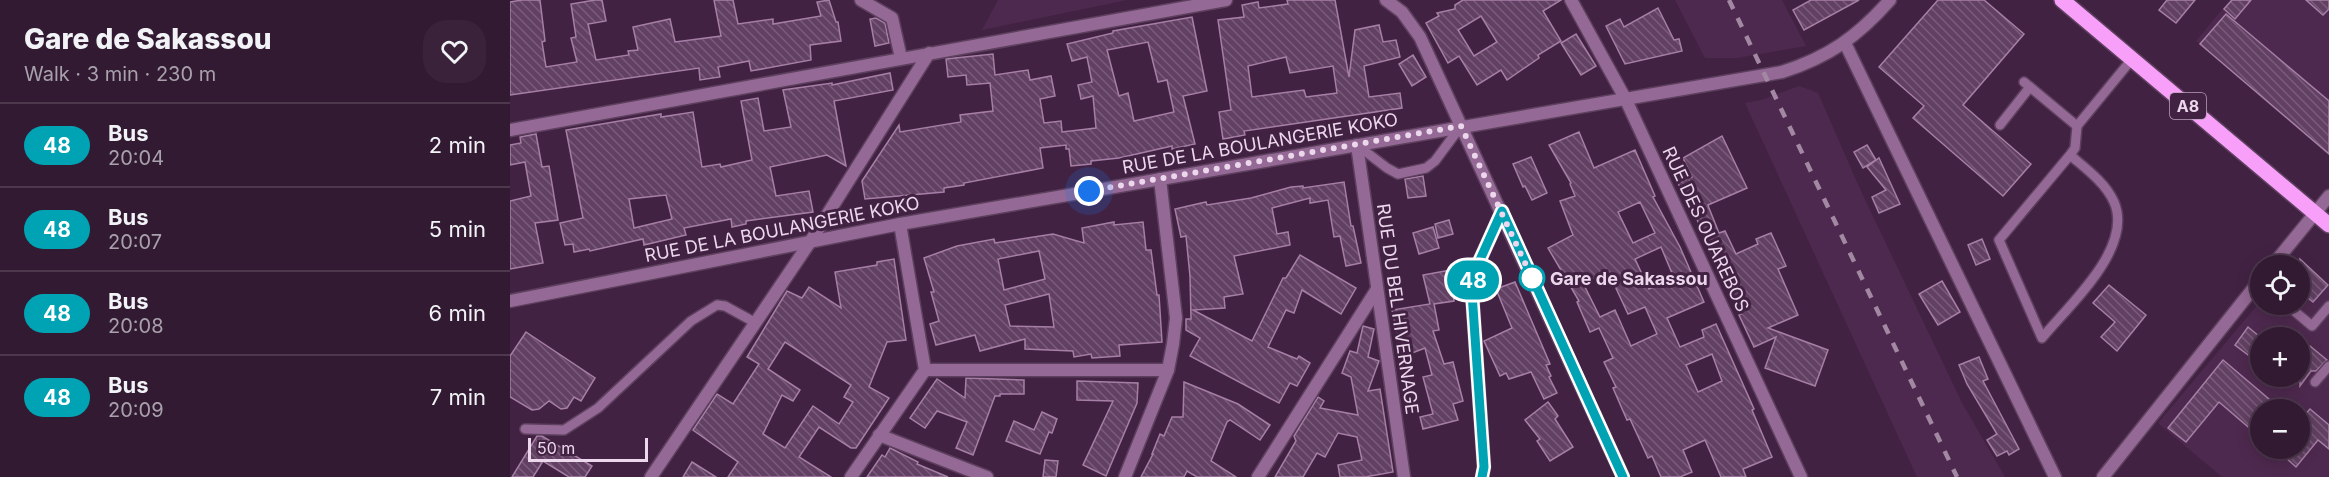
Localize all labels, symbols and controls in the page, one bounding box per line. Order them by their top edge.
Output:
button: heart [423,20,486,83]
text: Gare de Sakassou [24,22,272,56]
text: Walk · 3 min · 230 m [24,62,216,86]
road number: A8 [2170,93,2206,119]
street label: RUE DE LA BOULANGERIE KOKO [1121,108,1399,178]
text: Bus [108,120,149,146]
text: 2 min [429,132,486,158]
text: 48 [43,133,71,158]
street label: RUE DES OUAREBOS [1658,143,1754,315]
text: 20:04 [108,146,164,170]
your location [1074,176,1104,206]
street label: RUE DE LA BOULANGERIE KOKO [643,192,921,266]
street label: RUE DU BEL HIVERNAGE [1373,202,1423,416]
text: Bus [108,204,149,230]
text: 5 min [429,216,486,242]
text: 48 [43,217,71,242]
text: 20:07 [108,230,162,254]
map controls [2250,255,2310,459]
button: locate [2250,255,2310,315]
line badge: 48 [1446,260,1500,300]
marker: Gare de Sakassou [1519,265,1545,291]
text: 48 [1459,268,1487,293]
place label: Gare de Sakassou [1550,268,1708,289]
text: Bus [108,288,149,314]
text: 6 min [429,300,486,326]
text: 48 [43,301,71,326]
text: 20:08 [108,314,164,338]
button: + [2250,327,2310,387]
text: Bus [108,372,149,398]
text: 7 min [430,384,486,410]
text: 48 [43,385,71,410]
text: 20:09 [108,398,164,422]
button: − [2250,399,2310,459]
scale bar [528,435,648,462]
text: 50 m [537,438,575,458]

